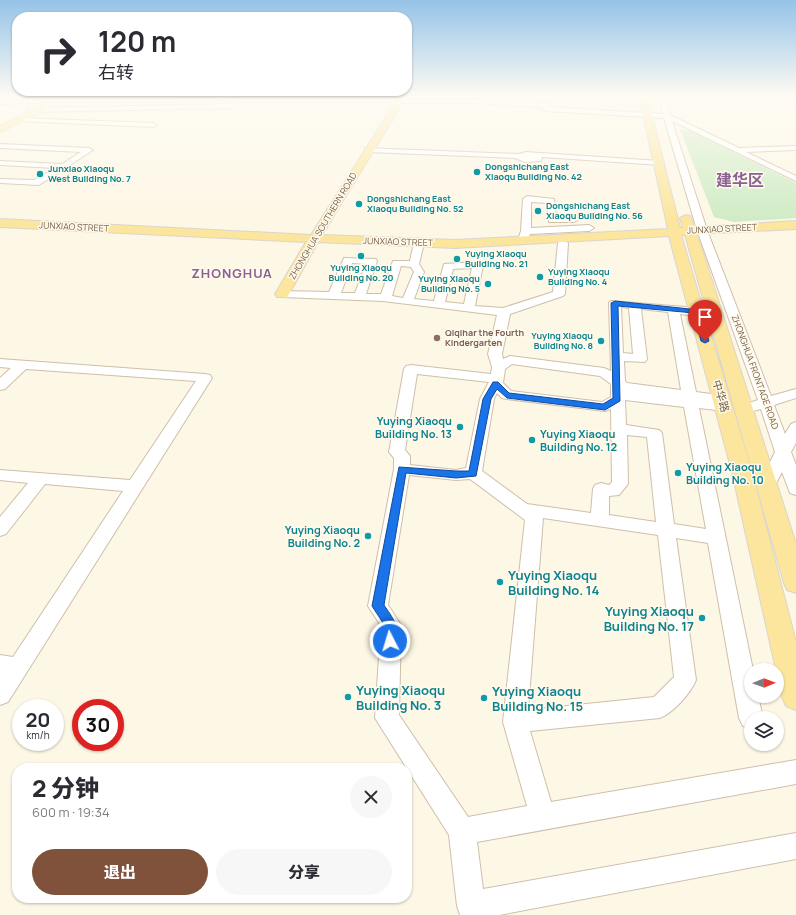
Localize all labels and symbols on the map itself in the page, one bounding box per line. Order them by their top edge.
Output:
place label: Dongshichang East Xiaoqu Building No. 42 [485,160,582,183]
place label: Junxiao Xiaoqu West Building No. 7 [48,162,131,185]
marker: Dongshichang East Xiaoqu Building No. 42 [472,167,482,177]
marker: Junxiao Xiaoqu West Building No. 7 [35,169,45,179]
district label: 建华区 [716,169,764,191]
street label: ZHONGHUA SOUTHERN ROAD [285,170,360,282]
place label: Dongshichang East Xiaoqu Building No. 52 [367,192,463,215]
marker: Dongshichang East Xiaoqu Building No. 52 [354,199,364,209]
place label: Dongshichang East Xiaoqu Building No. 56 [546,199,643,222]
marker: Dongshichang East Xiaoqu Building No. 56 [533,206,543,216]
street label: JUNXIAO STREET [39,218,110,235]
street label: JUNXIAO STREET [687,220,758,237]
street label: JUNXIAO STREET [363,234,434,249]
place label: Yuying Xiaoqu Building No. 21 [465,247,528,270]
marker: Yuying Xiaoqu Building No. 20 [356,251,366,261]
marker: Yuying Xiaoqu Building No. 21 [452,254,462,264]
place label: Yuying Xiaoqu Building No. 20 [328,261,394,284]
district label: ZHONGHUA [191,264,273,282]
place label: Yuying Xiaoqu Building No. 4 [548,265,610,288]
place label: Yuying Xiaoqu Building No. 5 [418,272,480,295]
marker: Yuying Xiaoqu Building No. 4 [535,272,545,282]
marker: Yuying Xiaoqu Building No. 5 [483,279,493,289]
pin [688,300,722,341]
street label: ZHONGHUA FRONTAGE ROAD [729,313,782,431]
place label: Qiqihar the Fourth Kindergarten [445,326,525,349]
place label: Yuying Xiaoqu Building No. 8 [531,329,593,352]
marker: Qiqihar the Fourth Kindergarten [432,333,442,343]
marker: Yuying Xiaoqu Building No. 8 [596,336,606,346]
street label: 中华路 [710,378,733,414]
place label: Yuying Xiaoqu Building No. 13 [375,413,452,441]
marker: Yuying Xiaoqu Building No. 13 [455,422,465,432]
place label: Yuying Xiaoqu Building No. 12 [540,426,617,454]
marker: Yuying Xiaoqu Building No. 12 [527,435,537,445]
place label: Yuying Xiaoqu Building No. 10 [686,459,764,487]
marker: Yuying Xiaoqu Building No. 10 [673,468,683,478]
place label: Yuying Xiaoqu Building No. 2 [285,522,360,550]
marker: Yuying Xiaoqu Building No. 2 [363,531,373,541]
place label: Yuying Xiaoqu Building No. 14 [508,566,599,599]
marker: Yuying Xiaoqu Building No. 14 [495,577,505,587]
place label: Yuying Xiaoqu Building No. 17 [604,602,694,635]
marker: Yuying Xiaoqu Building No. 17 [697,613,707,623]
position arrow [369,620,411,662]
north arrow [744,663,784,703]
place label: Yuying Xiaoqu Building No. 3 [356,681,445,714]
place label: Yuying Xiaoqu Building No. 15 [492,682,583,715]
marker: Yuying Xiaoqu Building No. 3 [343,692,353,702]
marker: Yuying Xiaoqu Building No. 15 [479,693,489,703]
speed limit sign: 30 [72,699,124,751]

